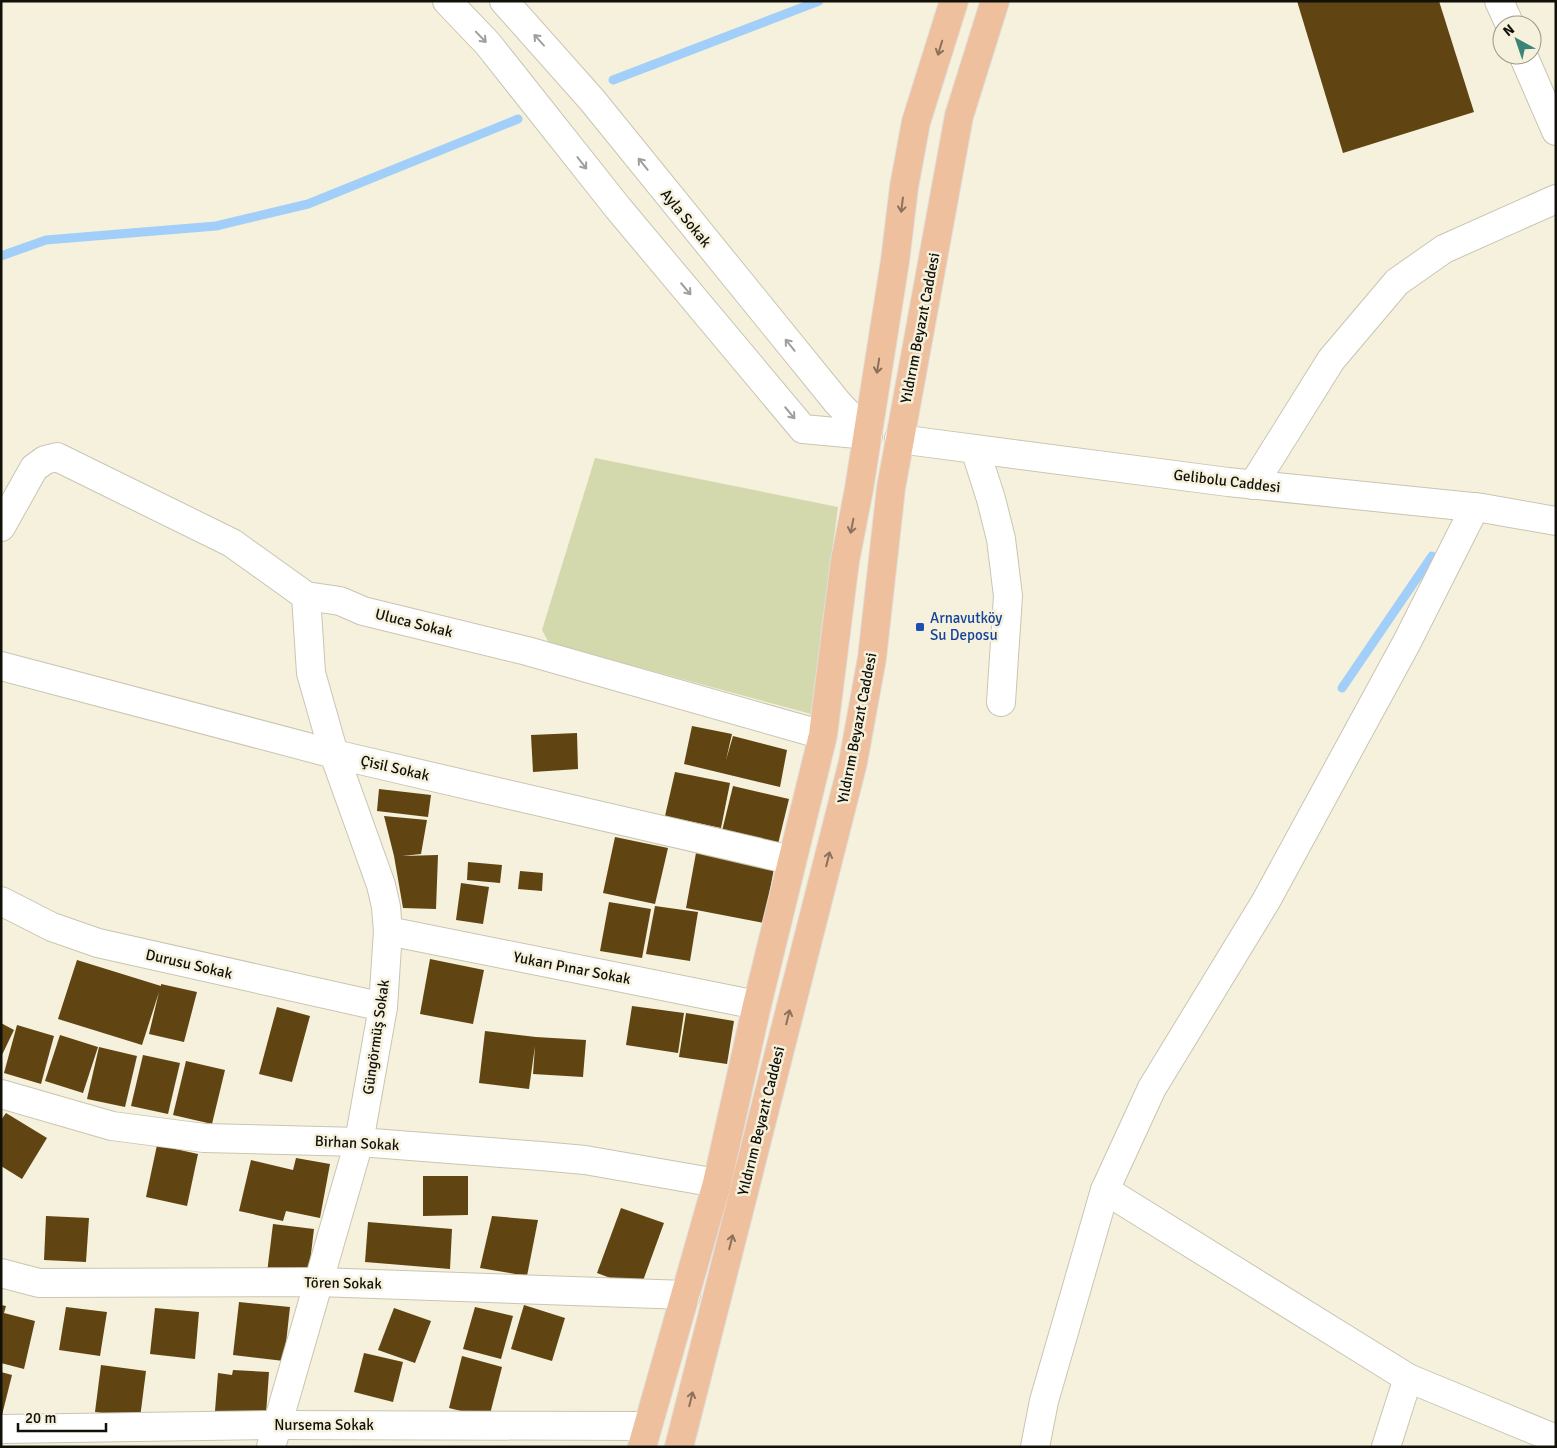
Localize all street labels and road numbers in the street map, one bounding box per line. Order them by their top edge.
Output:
street label: Ayla Sokak [657,185,715,251]
street label: Yıldırım Beyazıt Caddesi [897,251,943,405]
street label: Gelibolu Caddesi [1173,466,1281,496]
street label: Uluca Sokak [373,605,455,641]
street label: Yıldırım Beyazıt Caddesi [834,651,880,805]
street label: Çisil Sokak [359,751,432,785]
street label: Durusu Sokak [144,945,235,983]
street label: Yukarı Pınar Sokak [512,948,633,988]
street label: Güngörmüş Sokak [359,978,393,1096]
street label: Yıldırım Beyazıt Caddesi [734,1044,788,1198]
street label: Birhan Sokak [314,1132,400,1154]
street label: Tören Sokak [304,1273,382,1293]
street label: Nursema Sokak [274,1416,374,1434]

